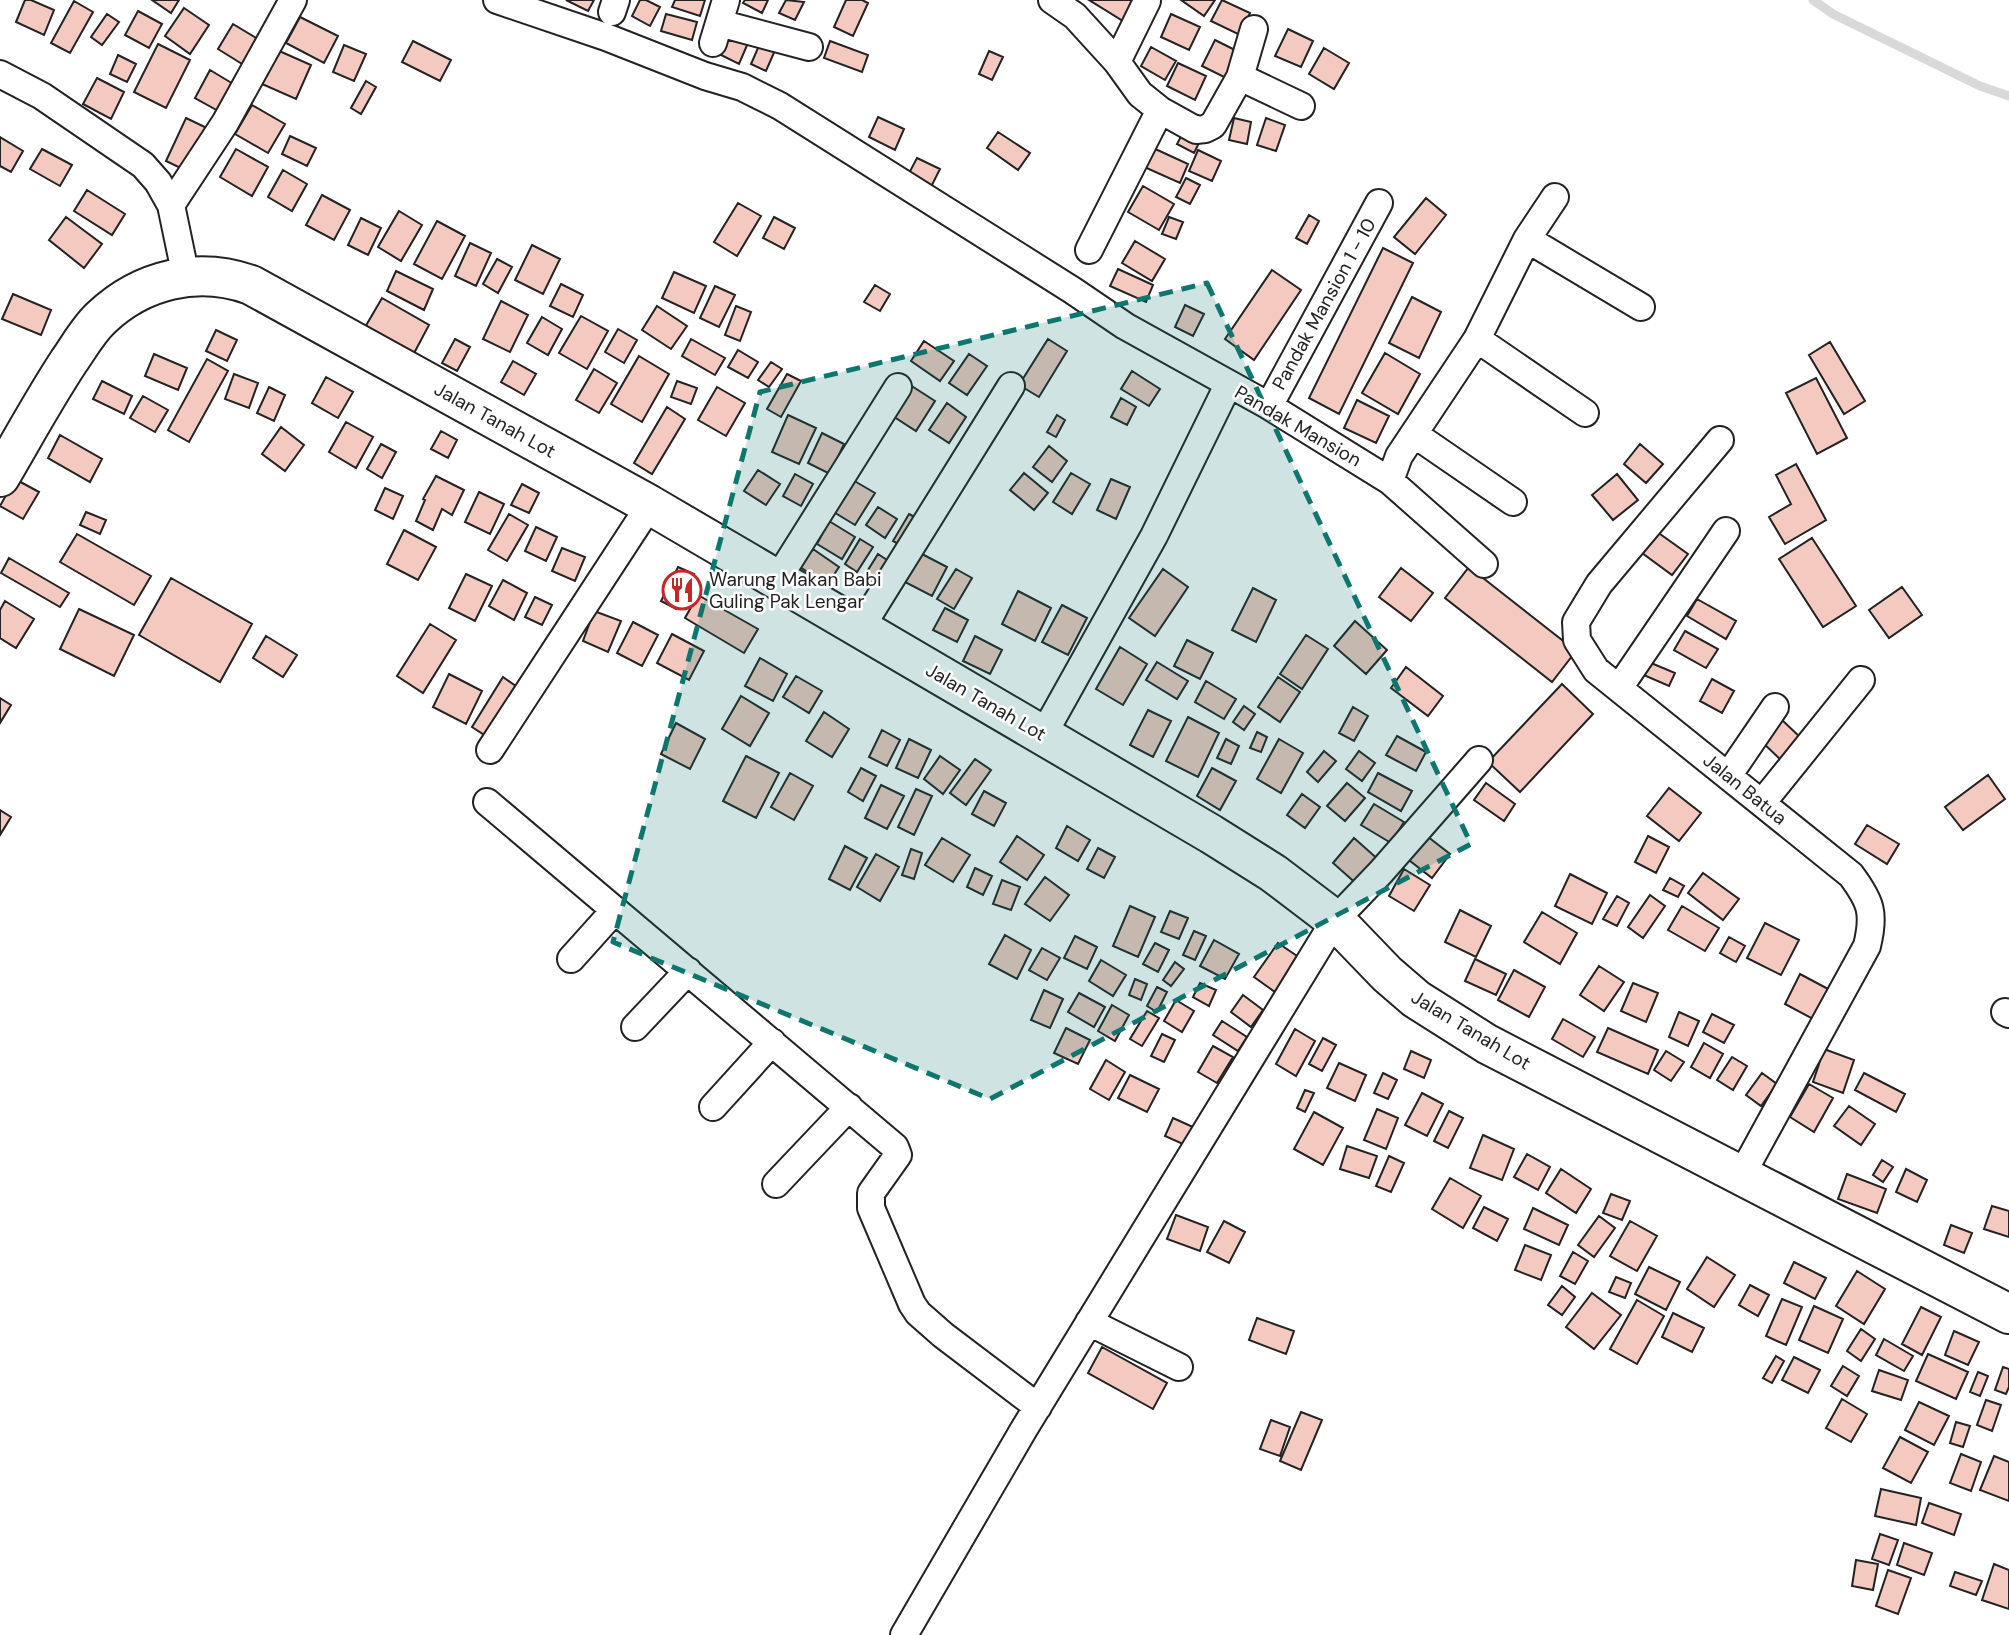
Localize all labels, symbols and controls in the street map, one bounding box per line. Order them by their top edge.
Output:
street label: Pandak Mansion 1 - 10 [1266,214,1382,394]
street label: Jalan Tanah Lot [430,376,560,464]
street label: Pandak Mansion [1230,380,1366,472]
place label: Warung Makan Babi Guling Pak Lengar [709,567,882,614]
restaurant icon: Warung Makan Babi Guling Pak Lengar [661,569,703,611]
street label: Jalan Tanah Lot [921,657,1051,747]
street label: Jalan Batua [1698,748,1792,830]
street label: Jalan Tanah Lot [1407,984,1535,1076]

